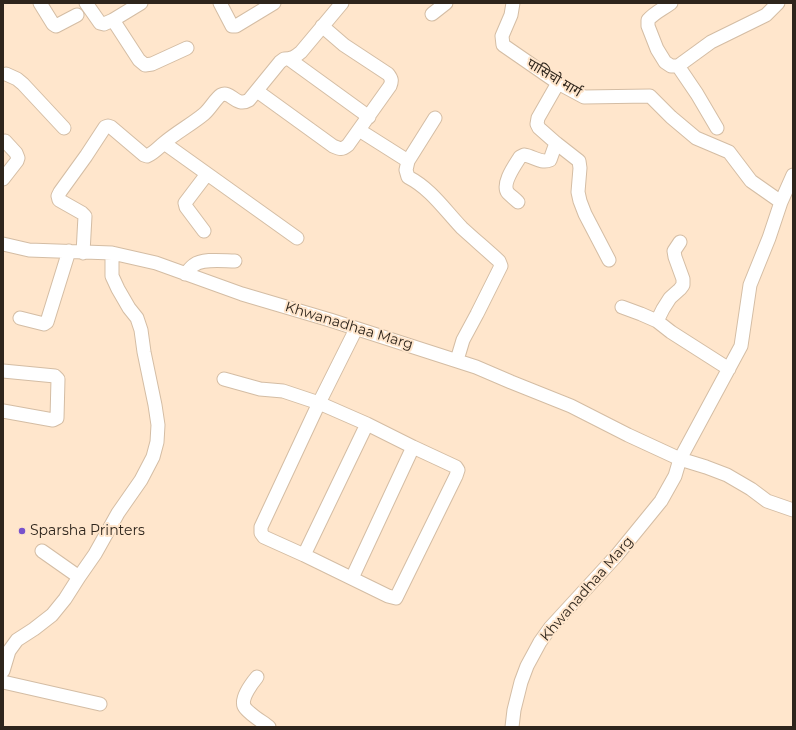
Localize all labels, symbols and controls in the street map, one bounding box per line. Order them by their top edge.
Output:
street label: पासिचो मार्ग [524,55,584,101]
street label: Khwanadhaa Marg [283,299,415,353]
place label: Sparsha Printers [30,523,145,539]
marker: Sparsha Printers [17,526,27,536]
street label: Khwanadhaa Marg [537,533,637,645]

